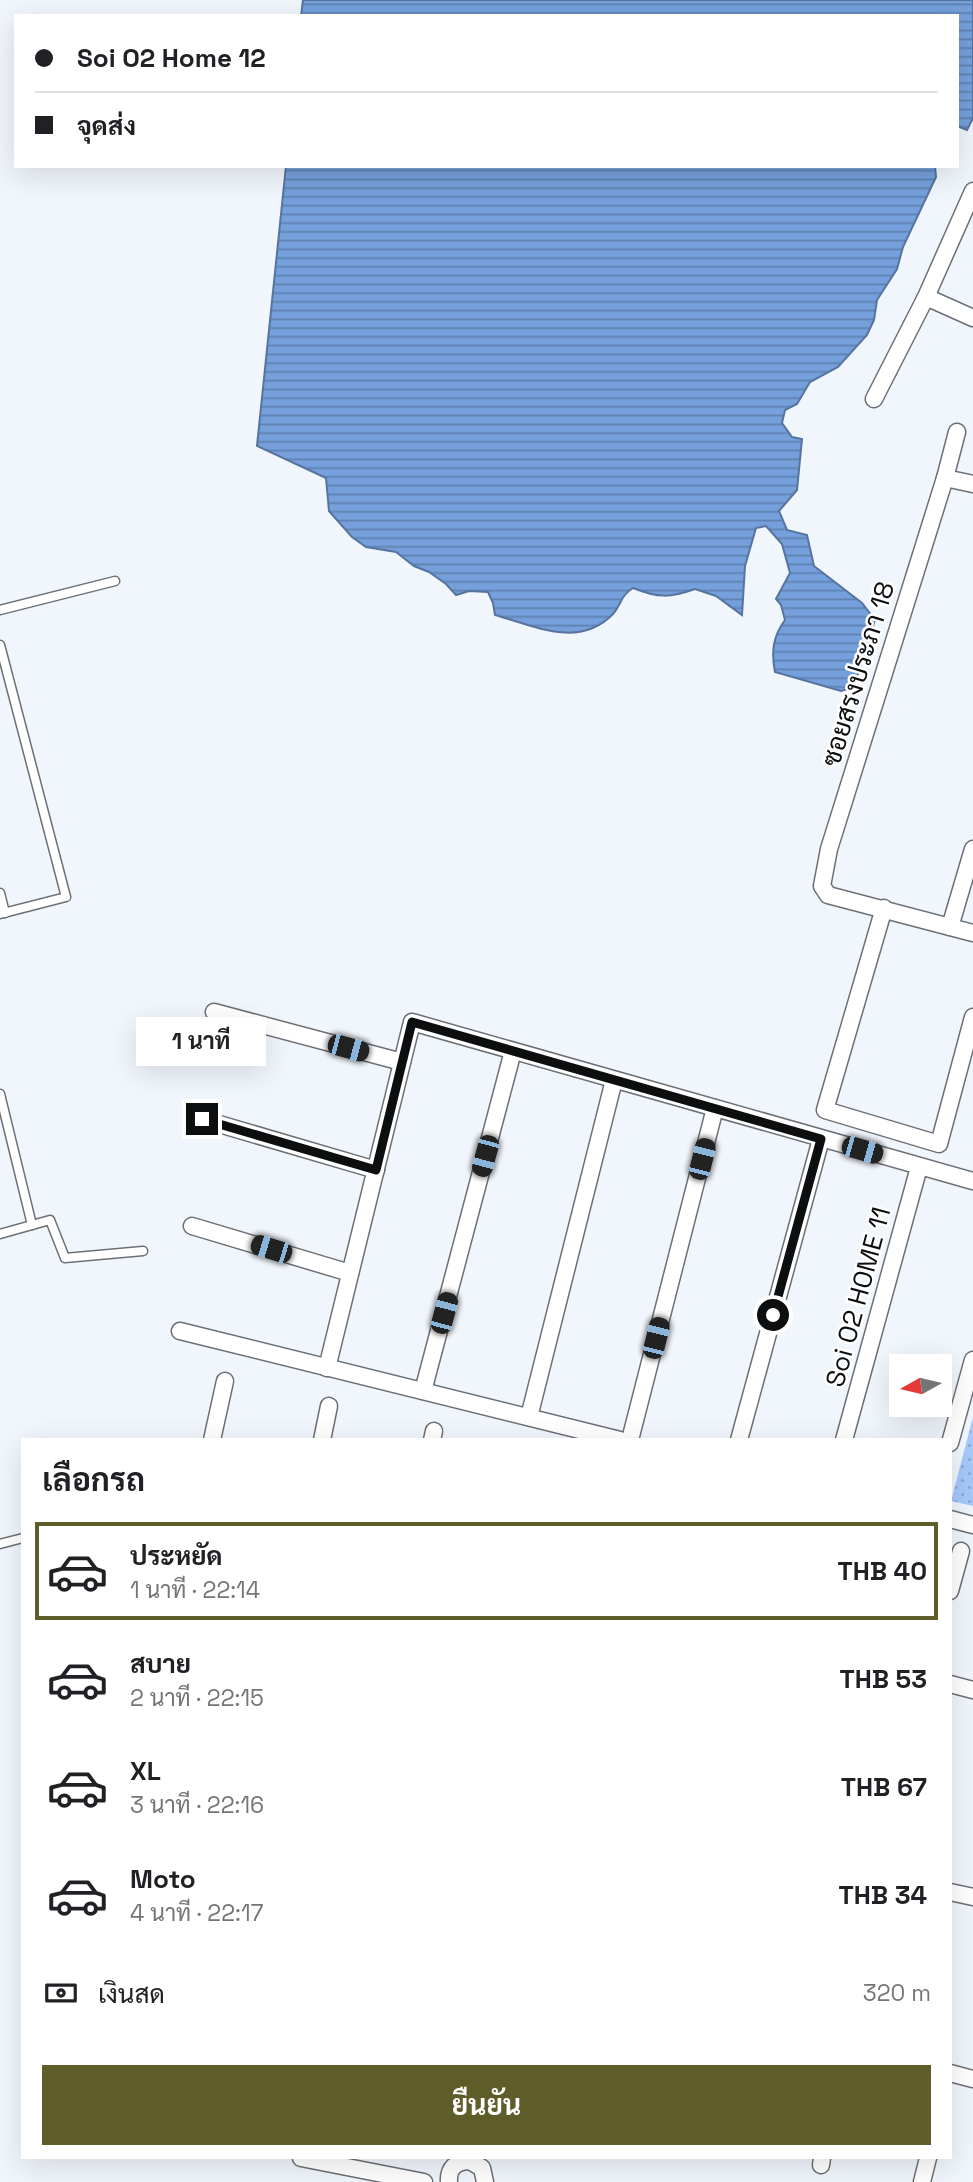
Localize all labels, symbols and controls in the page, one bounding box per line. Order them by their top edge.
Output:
text: Soi O2 Home 12 [77,41,266,75]
text: จุดส่ง [77,109,136,143]
street label: ซอยสรงประภา 18 [814,577,902,771]
callout: 1 นาที [137,1018,267,1066]
text: 1 นาที [172,1026,230,1056]
car [325,1032,372,1064]
route end [186,1103,218,1135]
car [470,1133,501,1179]
car [839,1134,886,1166]
car [687,1136,718,1182]
street label: Soi O2 HOME 11 [818,1203,898,1391]
car [248,1233,295,1265]
car [429,1290,460,1336]
route start [757,1299,789,1331]
car [641,1315,672,1361]
north arrow [889,1354,952,1418]
map controls [889,1354,952,1417]
text: เลือกรถ [42,1460,145,1500]
text: ประหยัด [130,1539,223,1573]
icon: car [46,1540,109,1603]
text: THB 40 [837,1554,927,1588]
text: 1 นาที · 22:14 [130,1575,260,1605]
text: สบาย [130,1647,191,1681]
icon: car [46,1648,109,1711]
text: THB 53 [839,1662,927,1696]
text: 2 นาที · 22:15 [130,1683,264,1713]
text: XL [130,1754,161,1788]
icon: car [46,1756,109,1819]
text: THB 67 [841,1770,927,1804]
text: 3 นาที · 22:16 [130,1790,264,1820]
text: Moto [130,1862,196,1896]
icon: car [46,1864,109,1927]
text: THB 34 [838,1878,927,1912]
text: 4 นาที · 22:17 [130,1898,263,1928]
icon: cash [42,1974,80,2012]
text: เงินสด [98,1977,165,2011]
text: 320 m [863,1978,931,2008]
button: ยืนยัน [42,2065,931,2145]

